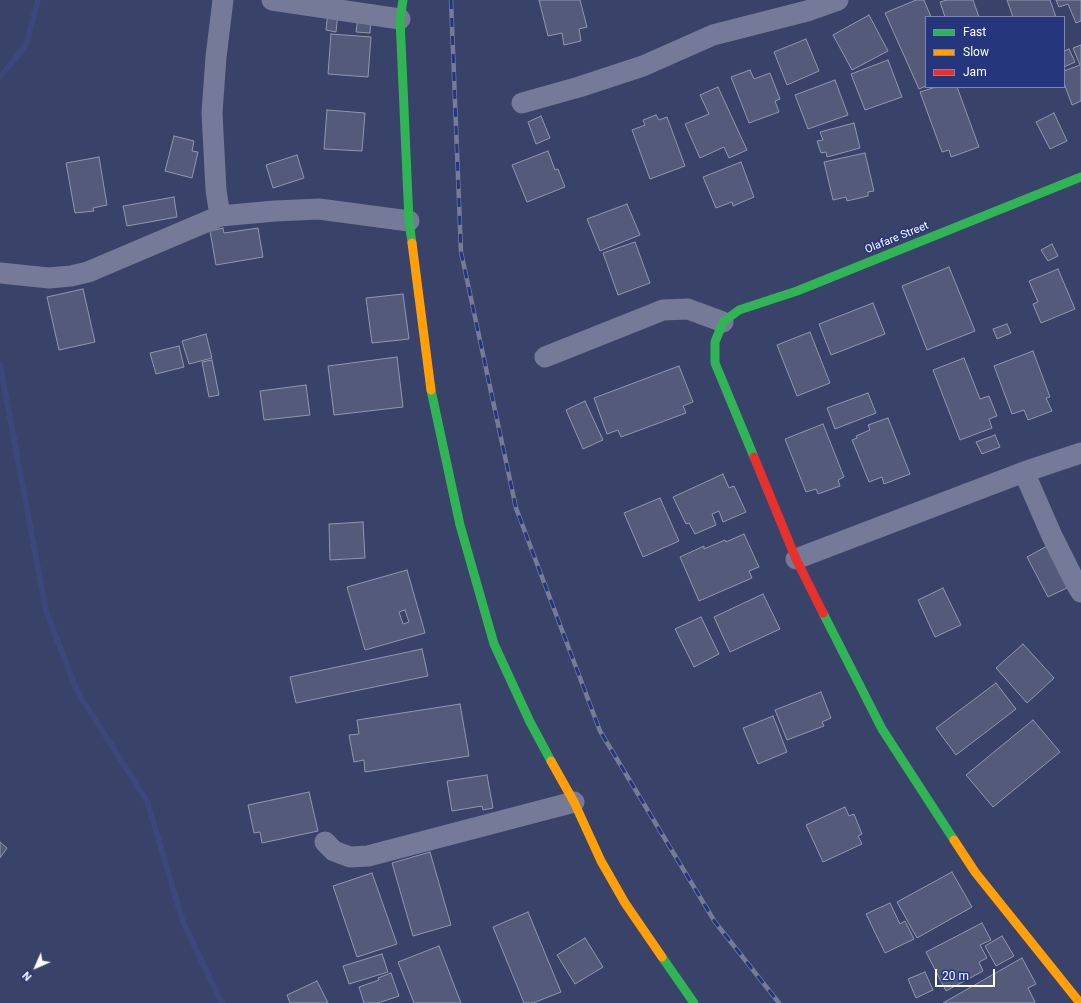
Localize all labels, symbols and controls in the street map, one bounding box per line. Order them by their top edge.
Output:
legend [925,16,1065,88]
text: Fast [963,25,986,39]
text: Slow [963,45,989,59]
text: Jam [963,65,987,79]
street label: Olafare Street [863,219,931,257]
north arrow [16,947,56,987]
scale bar [937,961,997,987]
text: N [20,969,35,983]
text: 20 m [942,969,969,983]

